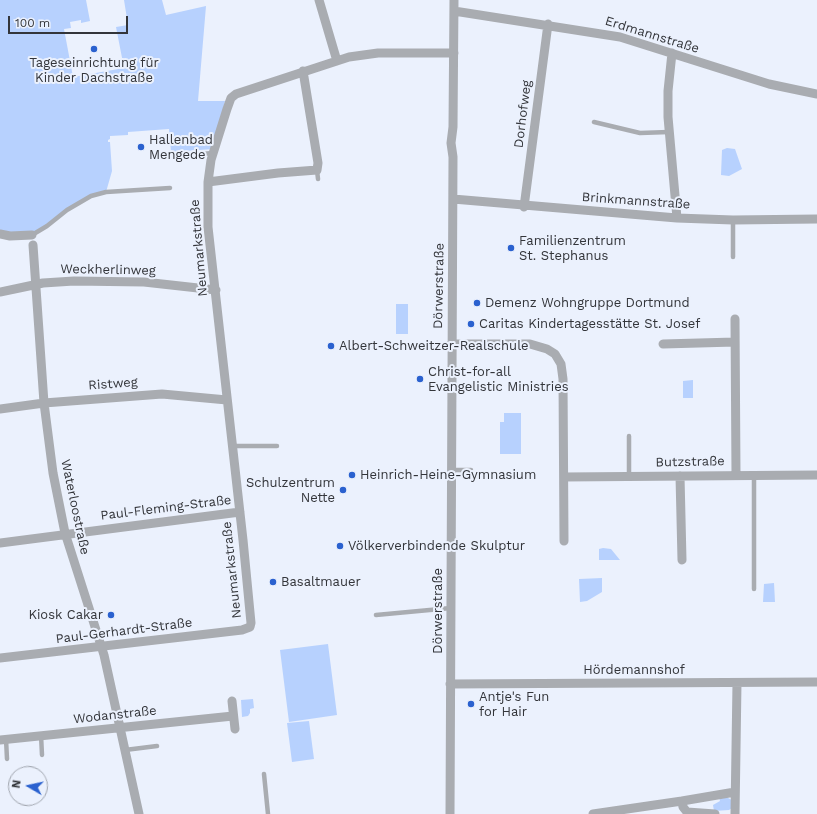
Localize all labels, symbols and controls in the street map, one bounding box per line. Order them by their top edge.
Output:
scale bar [10,8,130,34]
street label: Erdmannstraße [603,13,701,57]
text: 100 m [15,16,50,30]
marker: Tageseinrichtung für Kinder Dachstraße [89,44,99,54]
place label: Tageseinrichtung für Kinder Dachstraße [29,55,159,86]
street label: Dorhofweg [511,79,535,149]
place label: Hallenbad Mengede [149,132,213,163]
marker: Hallenbad Mengede [136,142,146,152]
street label: Brinkmannstraße [581,189,691,213]
street label: Neumarkstraße [187,199,211,297]
place label: Familienzentrum St. Stephanus [519,233,626,264]
street label: Dörwerstraße [430,243,448,329]
marker: Familienzentrum St. Stephanus [506,243,516,253]
street label: Weckherlinweg [60,261,156,279]
place label: Demenz Wohngruppe Dortmund [485,295,690,311]
marker: Demenz Wohngruppe Dortmund [472,298,482,308]
place label: Caritas Kindertagesstätte St. Josef [479,316,700,332]
marker: Caritas Kindertagesstätte St. Josef [466,319,476,329]
place label: Albert-Schweitzer-Realschule [339,338,529,354]
marker: Albert-Schweitzer-Realschule [326,341,336,351]
place label: Christ-for-all Evangelistic Ministries [428,364,569,395]
street label: Ristweg [88,374,138,394]
marker: Christ-for-all Evangelistic Ministries [415,374,425,384]
street label: Butzstraße [655,454,725,470]
street label: Waterloostraße [57,458,93,556]
place label: Heinrich-Heine-Gymnasium [360,467,536,483]
marker: Heinrich-Heine-Gymnasium [347,470,357,480]
place label: Schulzentrum Nette [246,475,335,506]
marker: Schulzentrum Nette [338,485,348,495]
street label: Paul-Fleming-Straße [100,492,232,524]
street label: Neumarkstraße [219,521,245,619]
place label: Völkerverbindende Skulptur [348,538,525,554]
marker: Völkerverbindende Skulptur [335,541,345,551]
street label: Dörwerstraße [430,568,446,654]
place label: Basaltmauer [281,574,361,590]
marker: Basaltmauer [268,577,278,587]
place label: Kiosk Cakar [28,607,103,623]
marker: Kiosk Cakar [106,610,116,620]
street label: Paul-Gerhardt-Straße [55,615,193,647]
street label: Hördemannshof [583,662,685,678]
place label: Antje's Fun for Hair [479,689,549,720]
marker: Antje's Fun for Hair [466,699,476,709]
street label: Wodanstraße [73,703,157,727]
north arrow [8,766,48,806]
text: N [10,779,24,789]

